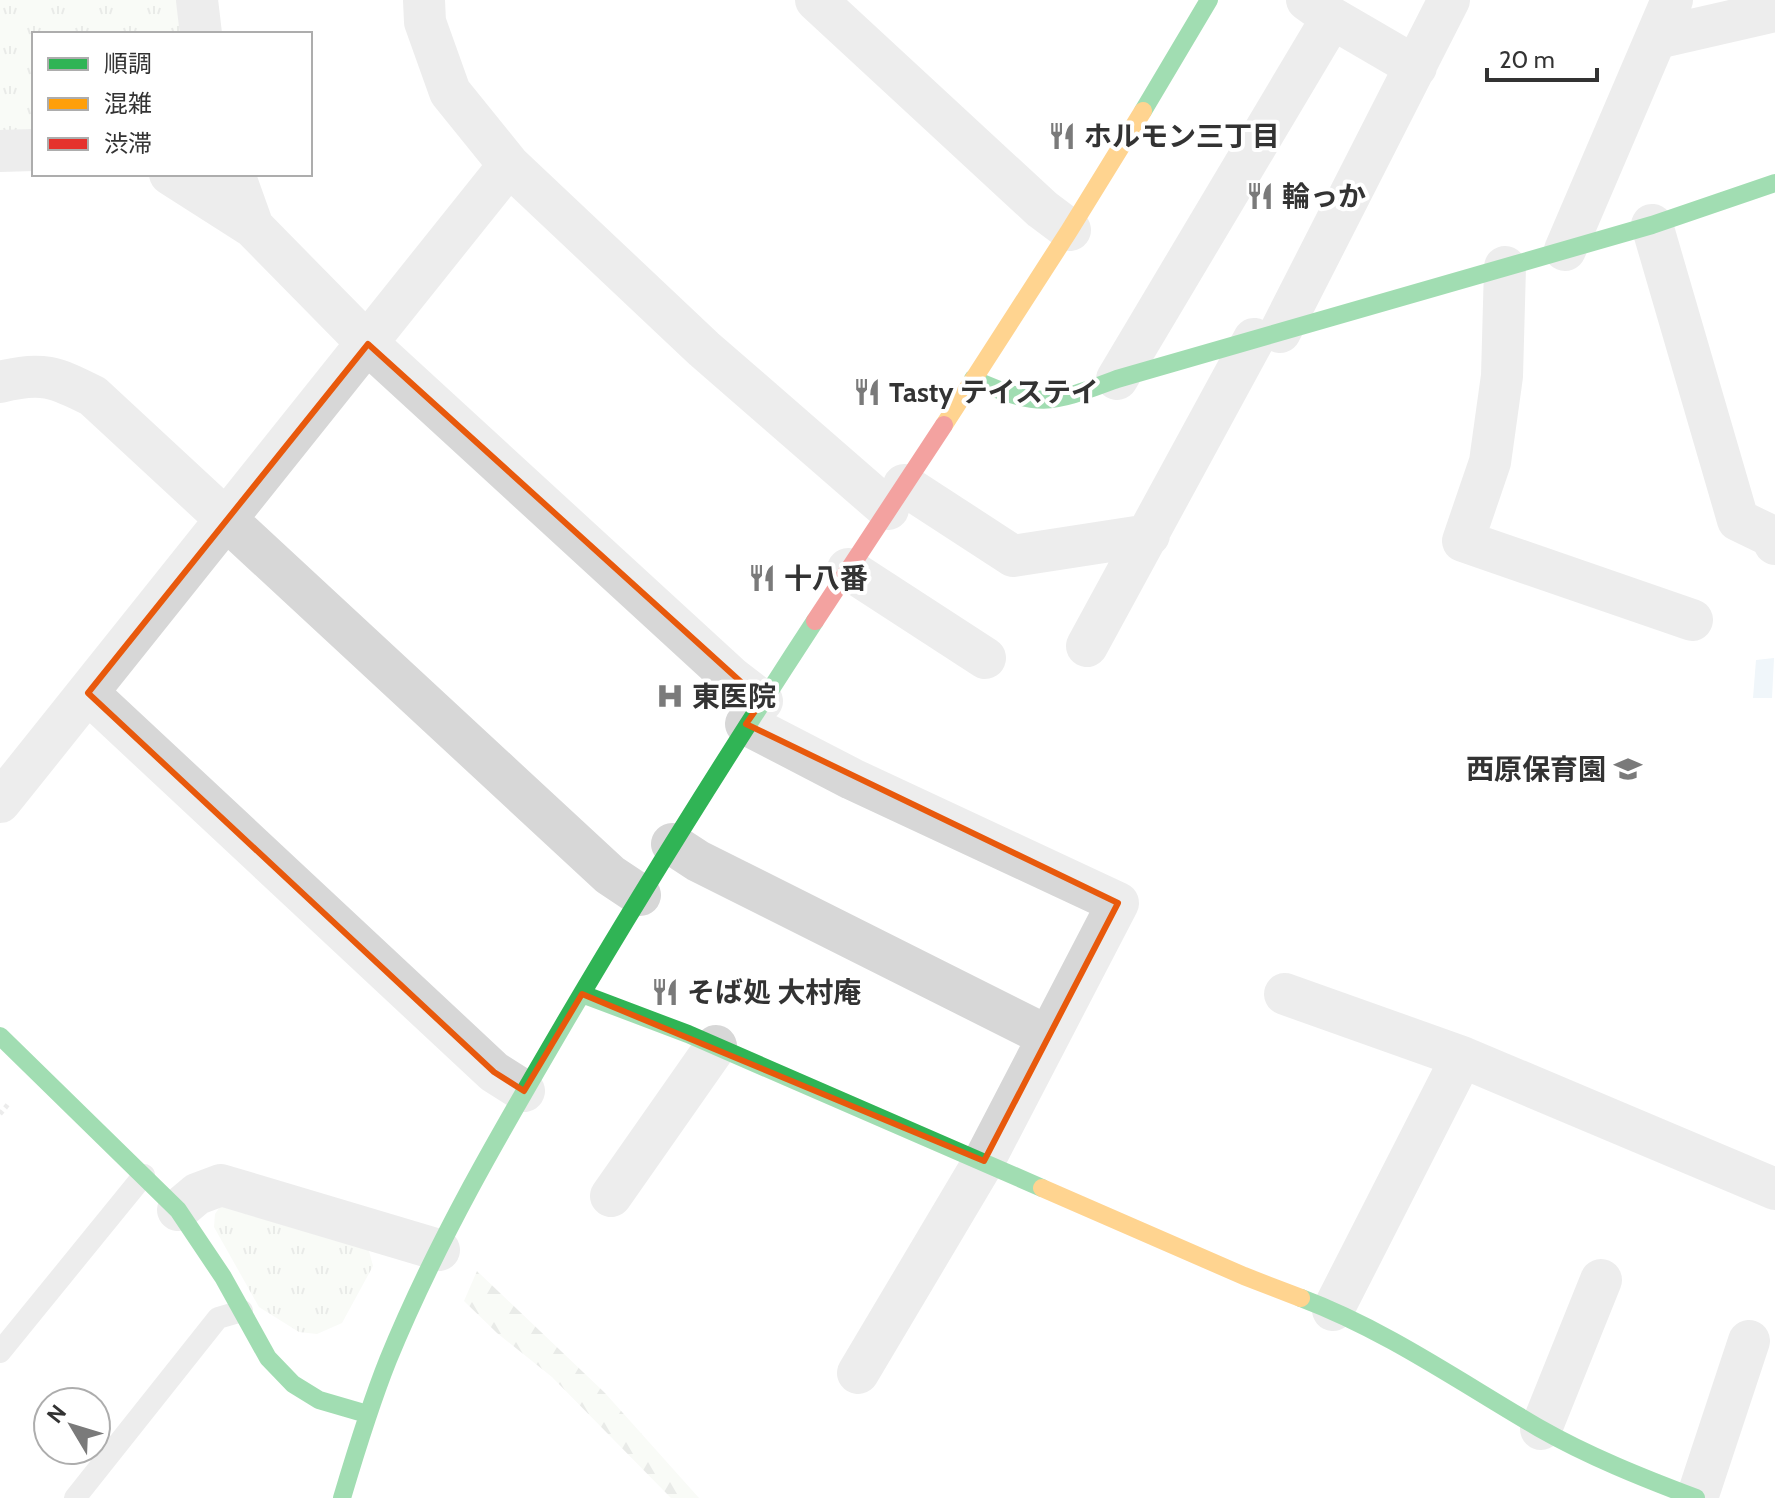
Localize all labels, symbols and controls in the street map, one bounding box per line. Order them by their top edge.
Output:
legend [32,32,312,176]
scale bar [1487,32,1597,82]
text: 20 m [1499,45,1555,74]
text: 順調 [104,49,152,78]
text: 混雑 [104,89,152,118]
place label: ホルモン三丁目 [1084,119,1280,153]
restaurant icon: ホルモン三丁目 [1047,121,1077,151]
text: 渋滞 [104,129,152,158]
place label: 輪っか [1282,179,1366,213]
restaurant icon: 輪っか [1245,181,1275,211]
place label: Tasty テイステイ [889,375,1099,409]
restaurant icon: Tasty テイステイ [852,377,882,407]
place label: 十八番 [784,561,868,595]
restaurant icon: 十八番 [747,563,777,593]
place label: 東医院 [692,679,776,713]
hospital icon: 東医院 [655,681,685,711]
place label: 西原保育園 [1466,752,1606,786]
school or university icon: 西原保育園 [1613,754,1643,784]
place label: そば処 大村庵 [687,975,861,1009]
restaurant icon: そば処 大村庵 [650,977,680,1007]
north arrow [32,1386,112,1466]
text: N [41,1400,72,1428]

